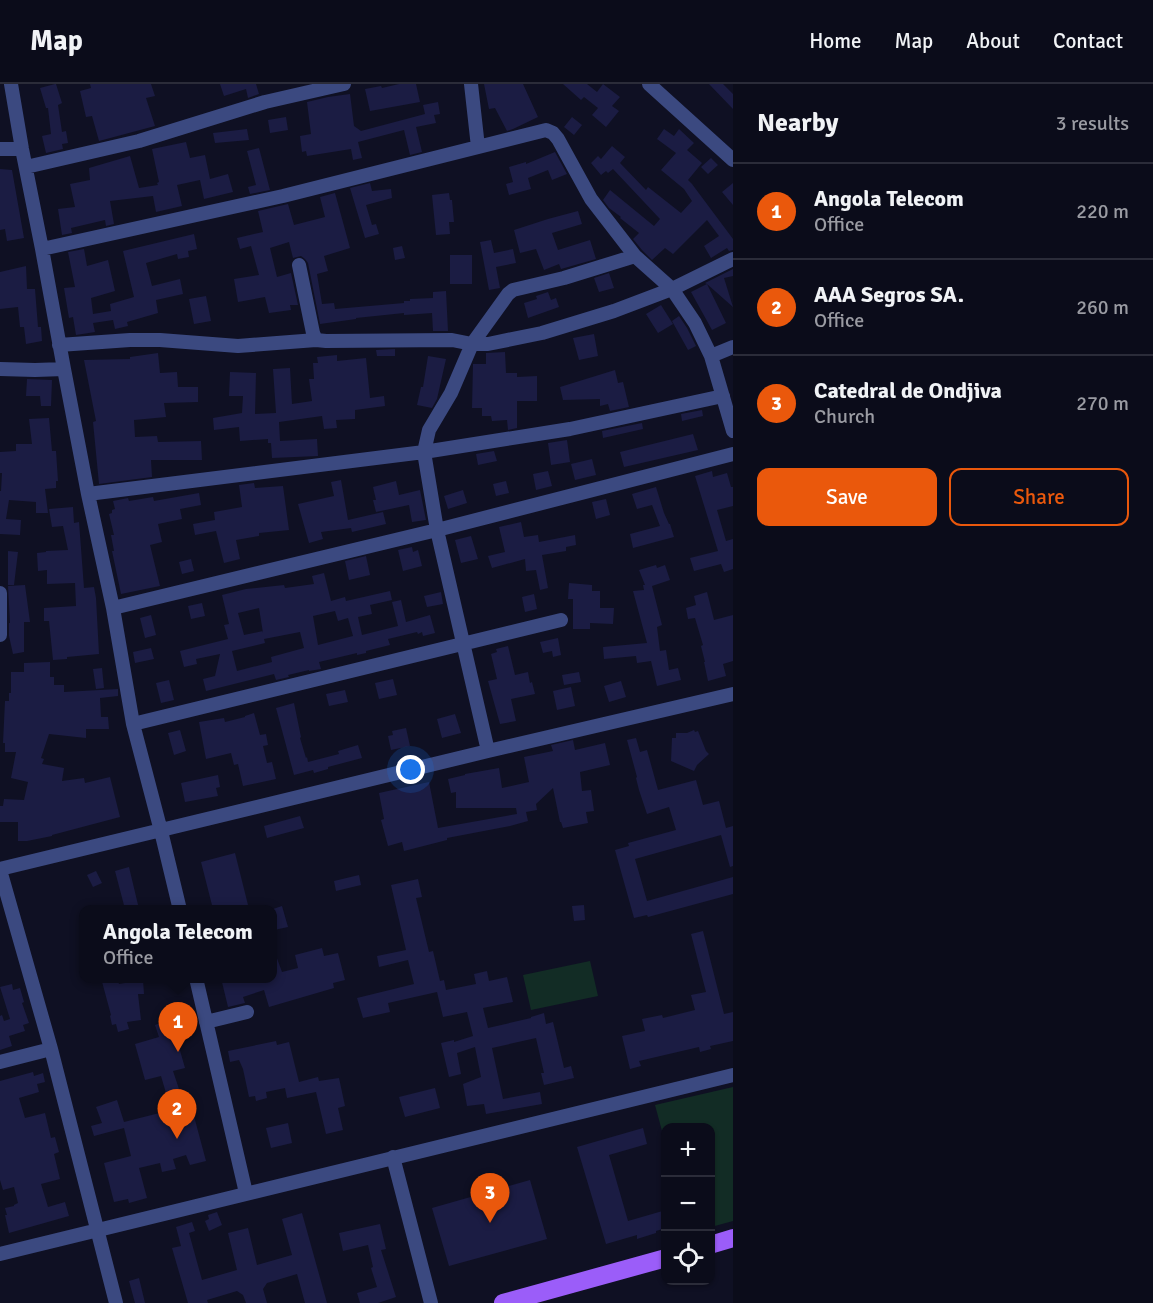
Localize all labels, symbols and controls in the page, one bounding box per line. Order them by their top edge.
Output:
text: Map [30,24,83,58]
text: Home [809,28,862,54]
text: Map [895,28,933,54]
text: About [966,28,1020,54]
text: Contact [1053,28,1123,54]
text: Nearby [757,107,838,139]
text: 3 results [1056,111,1129,136]
text: Angola Telecom [814,185,964,212]
text: 1 [771,199,782,224]
text: 220 m [1076,199,1129,224]
text: Office [814,212,864,237]
text: AAA Segros SA. [814,281,964,308]
text: 2 [771,295,782,320]
text: 260 m [1076,295,1129,320]
text: Office [814,308,864,333]
text: Catedral de Ondjiva [814,377,1002,404]
text: 3 [771,391,782,416]
text: 270 m [1076,391,1129,416]
text: Church [814,404,875,429]
button: Save [757,468,937,526]
button: Share [949,468,1129,526]
your location [396,755,425,784]
popup [79,905,277,983]
text: Angola Telecom [103,918,253,945]
text: Office [103,945,153,970]
pin: 1 [158,1002,198,1052]
pin: 2 [158,1090,196,1139]
map controls [661,1123,715,1285]
button: + [661,1123,715,1177]
pin: 3 [470,1174,510,1223]
button: − [661,1177,715,1231]
button: locate [661,1231,715,1285]

